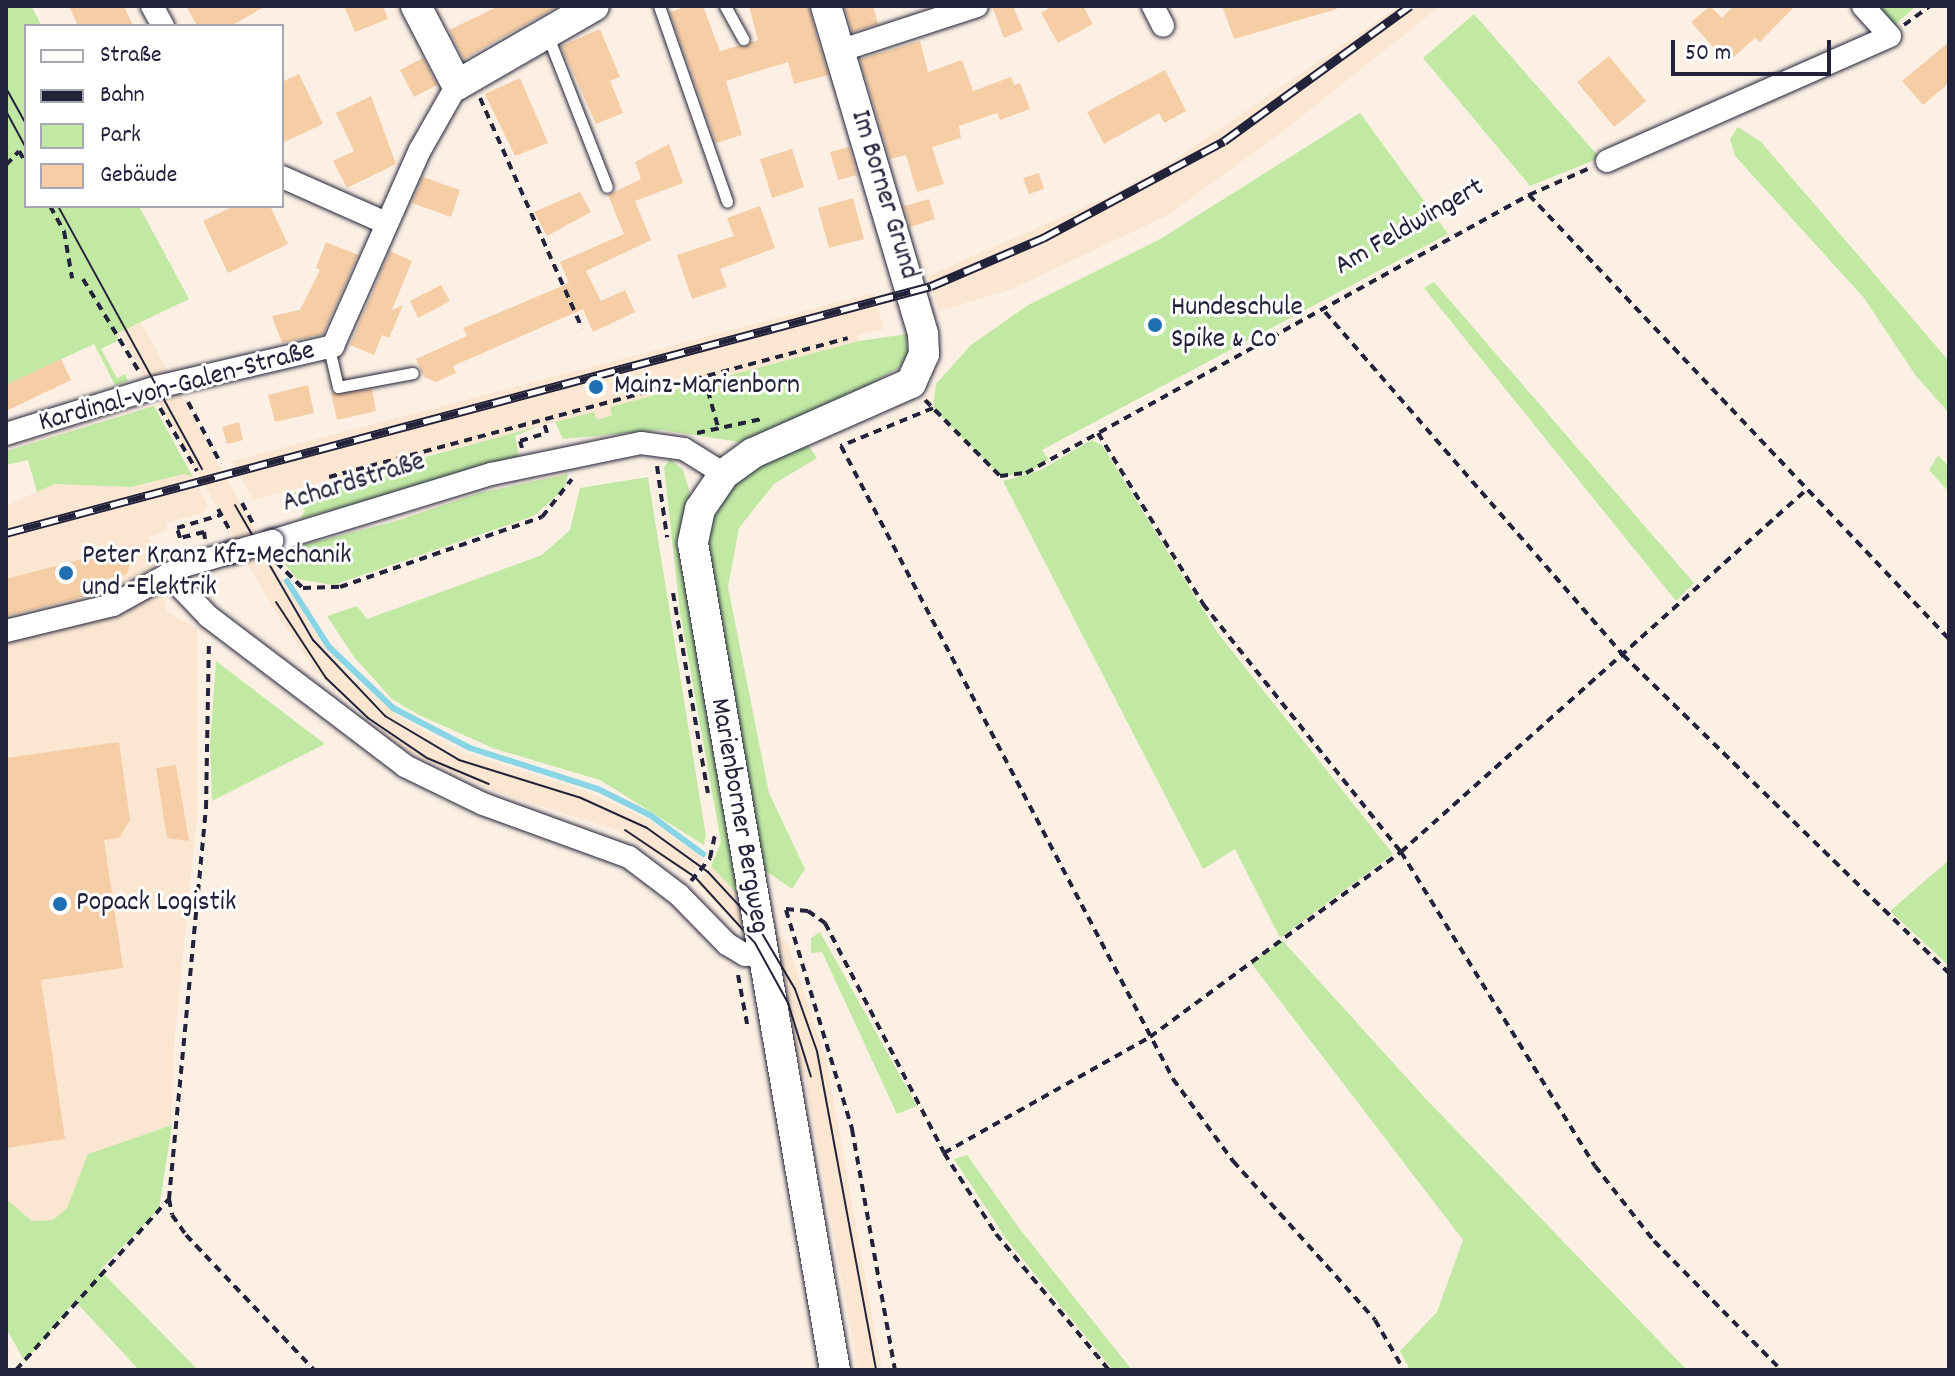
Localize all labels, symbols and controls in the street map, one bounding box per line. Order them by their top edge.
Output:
legend [24,24,284,208]
scale bar [1675,24,1835,74]
text: 50 m [1685,37,1731,71]
text: Straße [100,39,162,73]
text: Bahn [100,79,145,113]
street label: Im Borner Grund [841,106,925,284]
text: Park [100,119,141,153]
text: Gebäude [100,159,177,193]
street label: Am Feldwingert [1329,172,1491,284]
place label: Hundeschule Spike & Co [1171,292,1303,358]
marker: Hundeschule Spike & Co [1146,316,1164,334]
street label: Kardinal-von-Galen-Straße [35,335,319,441]
place label: Mainz-Marienborn [614,370,800,404]
marker: Mainz-Marienborn [585,376,607,398]
street label: Achardstraße [279,446,429,522]
place label: Peter Kranz Kfz-Mechanik und -Elektrik [82,540,351,606]
marker: Peter Kranz Kfz-Mechanik und -Elektrik [57,564,75,582]
street label: Marienborner Bergweg [701,696,775,936]
place label: Popack Logistik [76,887,236,921]
marker: Popack Logistik [51,895,69,913]

